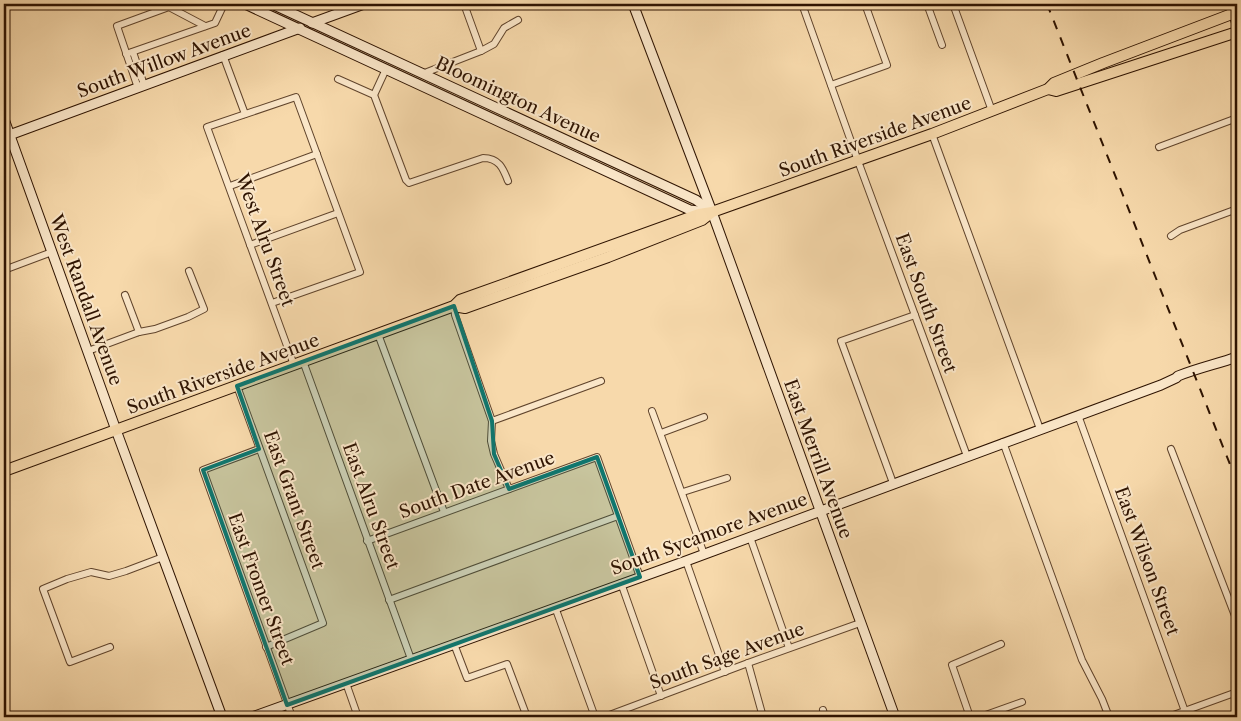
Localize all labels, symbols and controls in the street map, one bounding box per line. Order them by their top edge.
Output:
street label: South Willow Avenue [74,19,254,103]
street label: Bloomington Avenue [432,52,604,148]
street label: South Riverside Avenue [776,92,974,182]
street label: West Alru Street [230,170,299,310]
street label: West Randall Avenue [44,211,127,388]
street label: East South Street [890,230,962,376]
street label: South Riverside Avenue [124,329,322,419]
street label: East Merrill Avenue [779,376,857,542]
street label: East Grant Street [259,428,329,573]
street label: East Alru Street [338,440,404,573]
street label: South Date Avenue [396,447,558,523]
street label: East Wilson Street [1110,484,1184,639]
street label: South Sycamore Avenue [608,488,810,580]
street label: East Fromer Street [223,510,299,669]
street label: South Sage Avenue [647,618,807,694]

